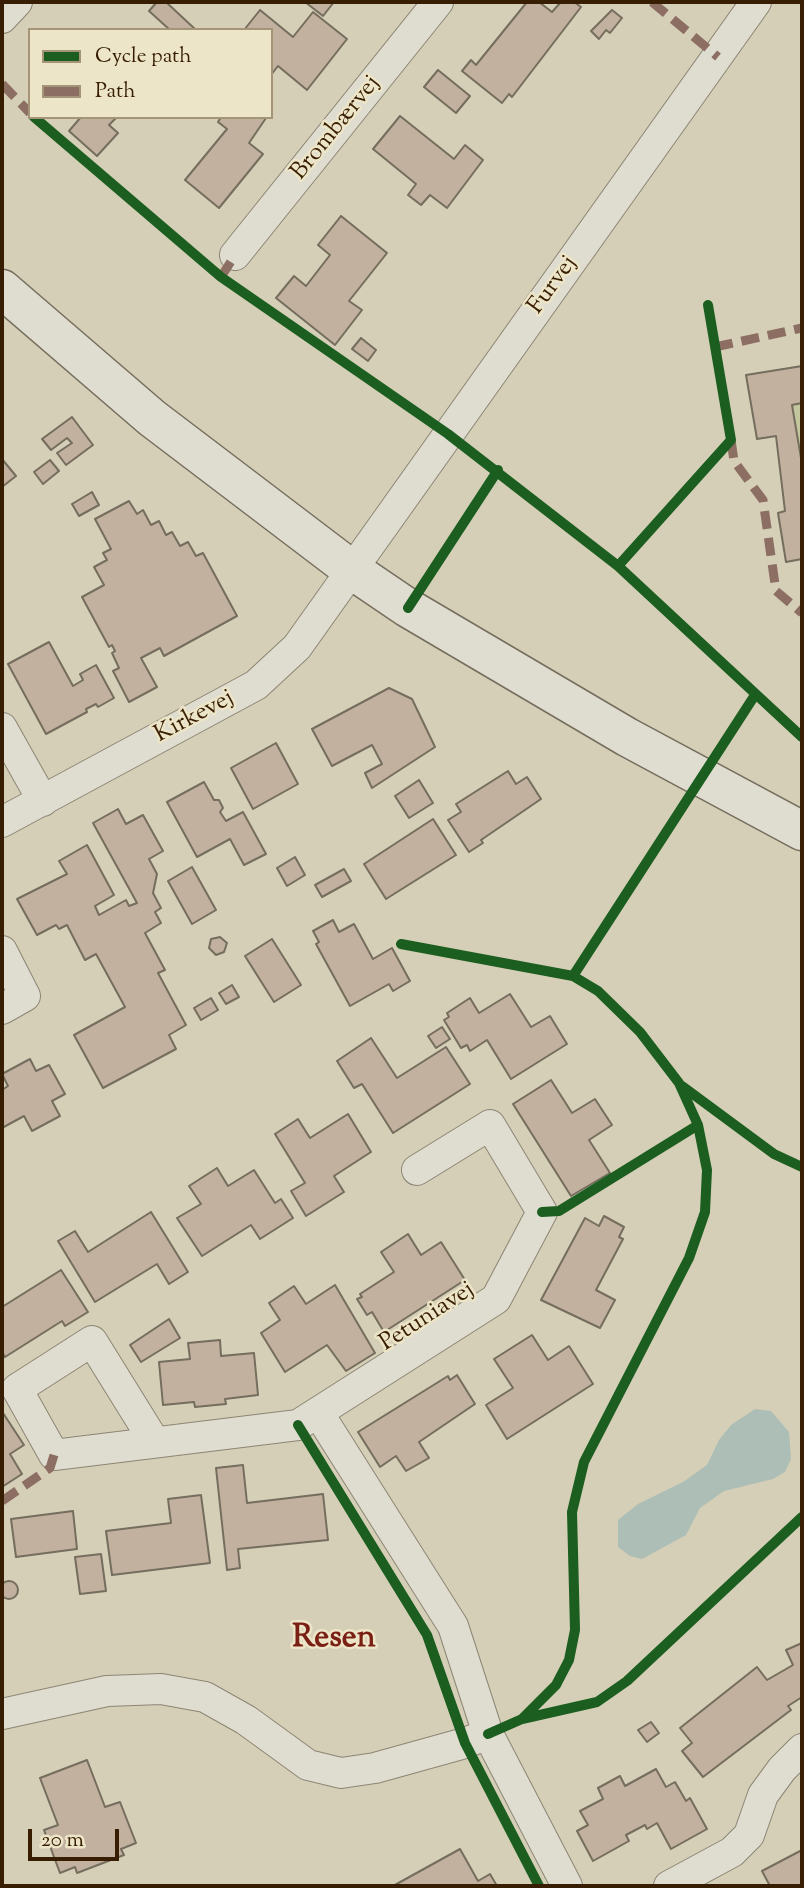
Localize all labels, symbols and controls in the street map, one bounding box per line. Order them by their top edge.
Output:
legend [28,28,273,119]
text: Cycle path [95,42,192,72]
street label: Brombærvej [286,71,388,187]
text: Path [95,77,136,107]
street label: Furvej [523,251,585,321]
street label: Kirkevej [150,685,240,751]
street label: Petuniavej [375,1277,481,1359]
district label: Resen [292,1622,376,1660]
scale bar [32,1814,122,1858]
text: 20 m [41,1826,84,1856]

